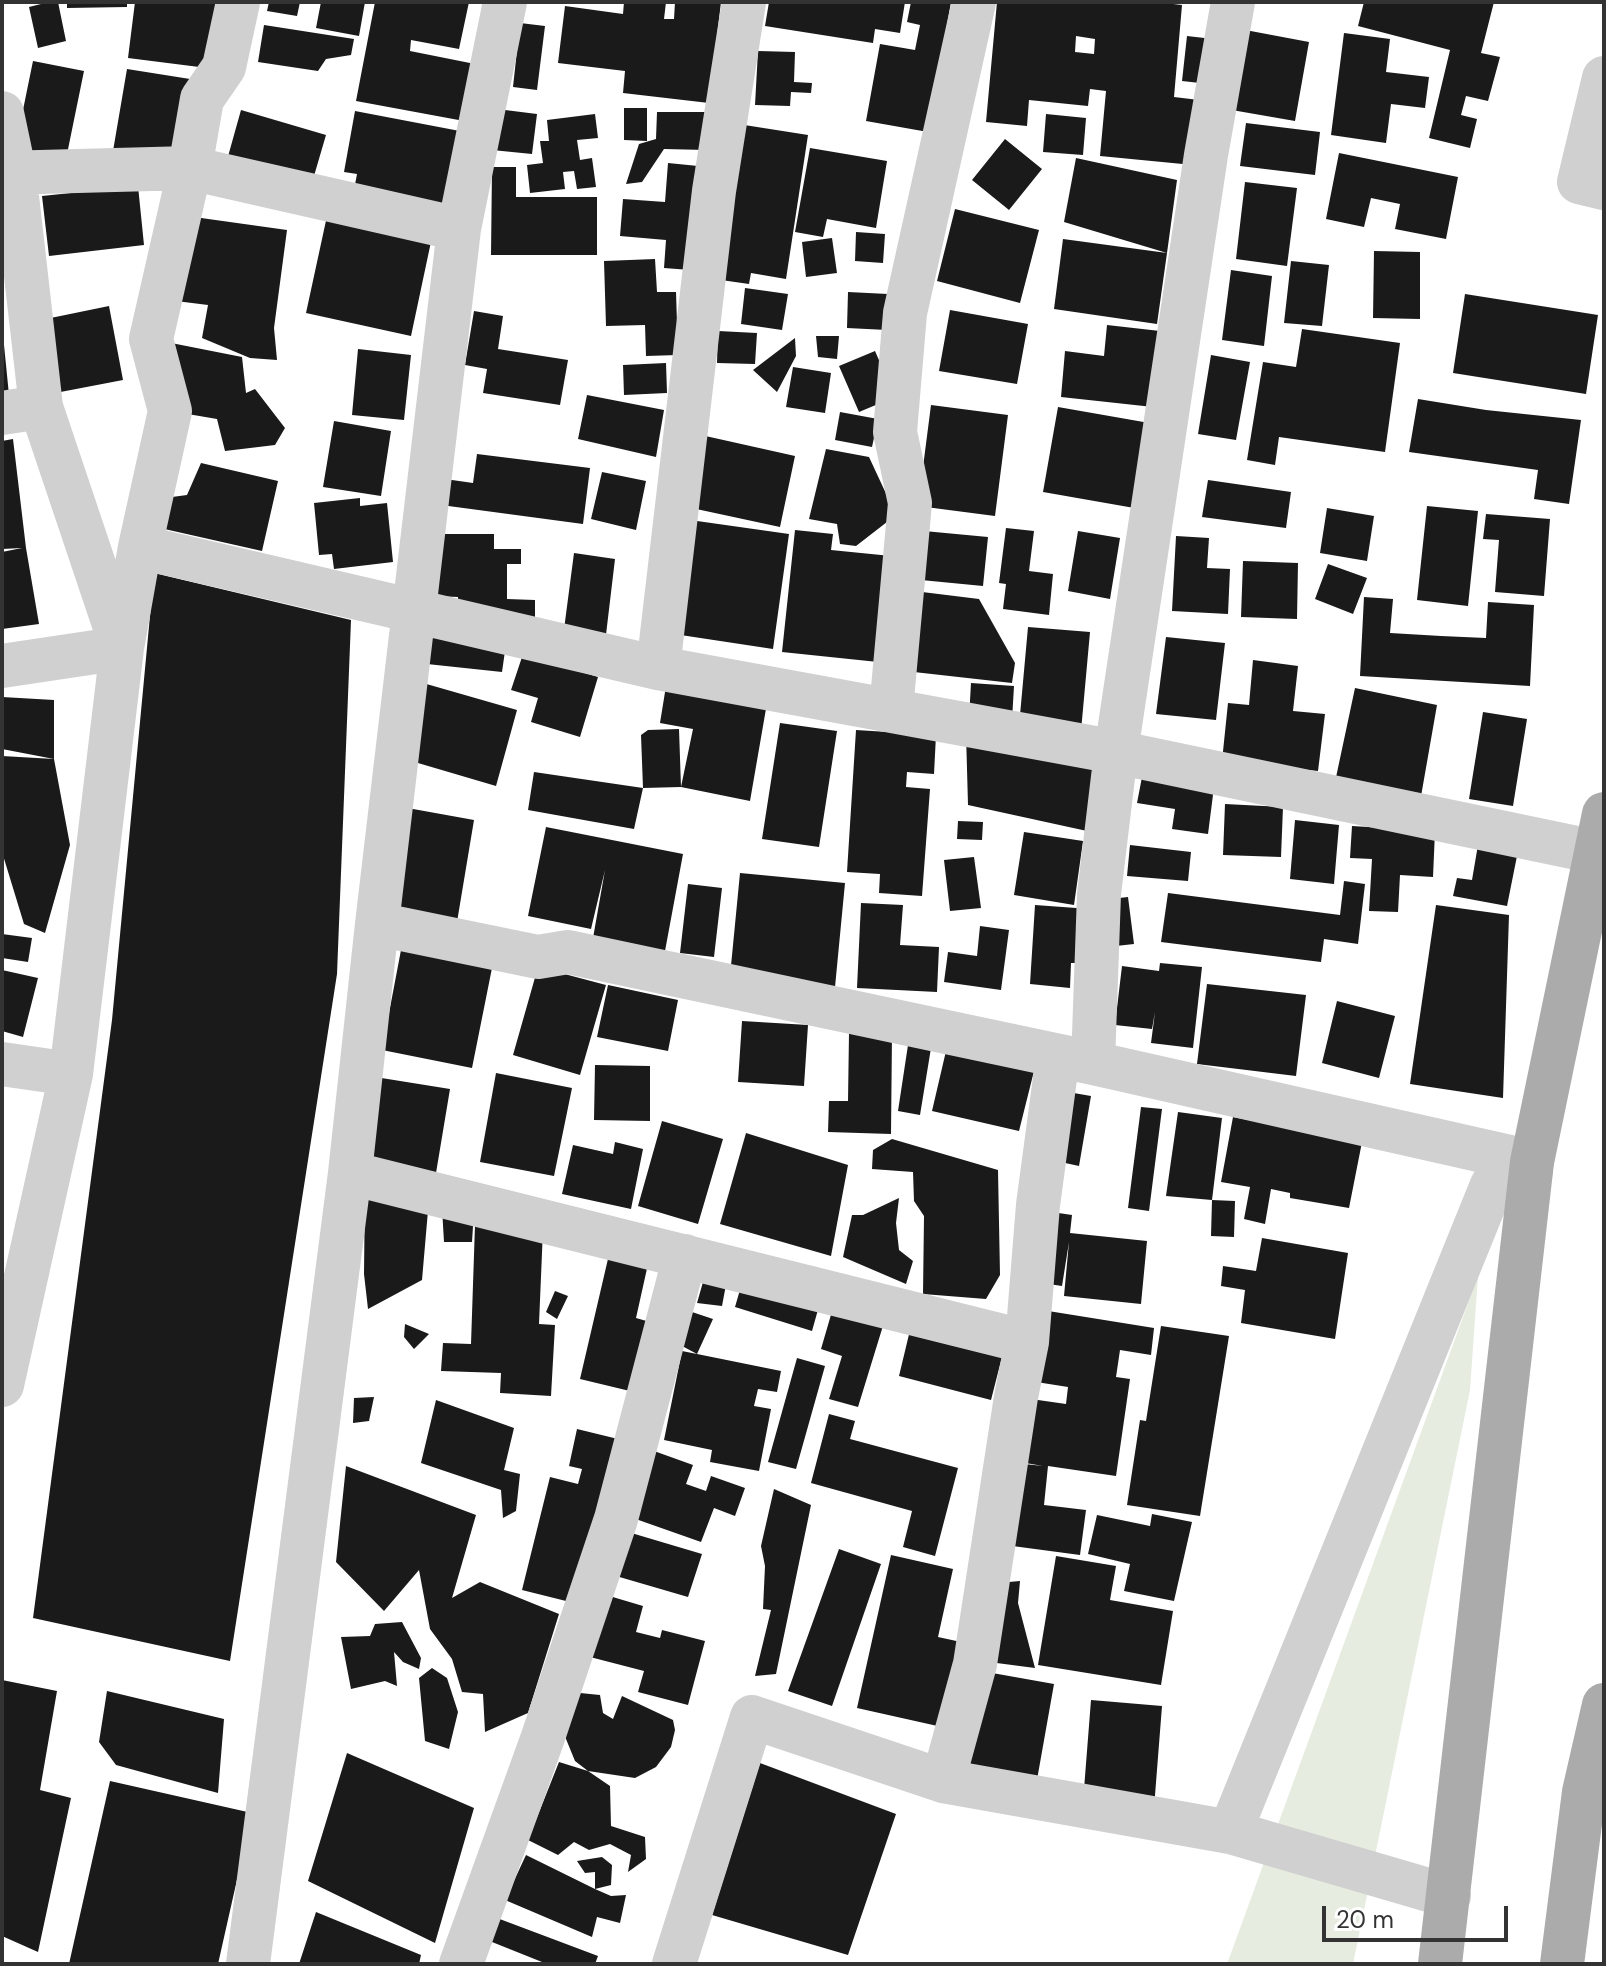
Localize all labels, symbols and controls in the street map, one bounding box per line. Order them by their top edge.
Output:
scale bar [1326,1890,1512,1940]
text: 20 m [1336,1904,1394,1935]

